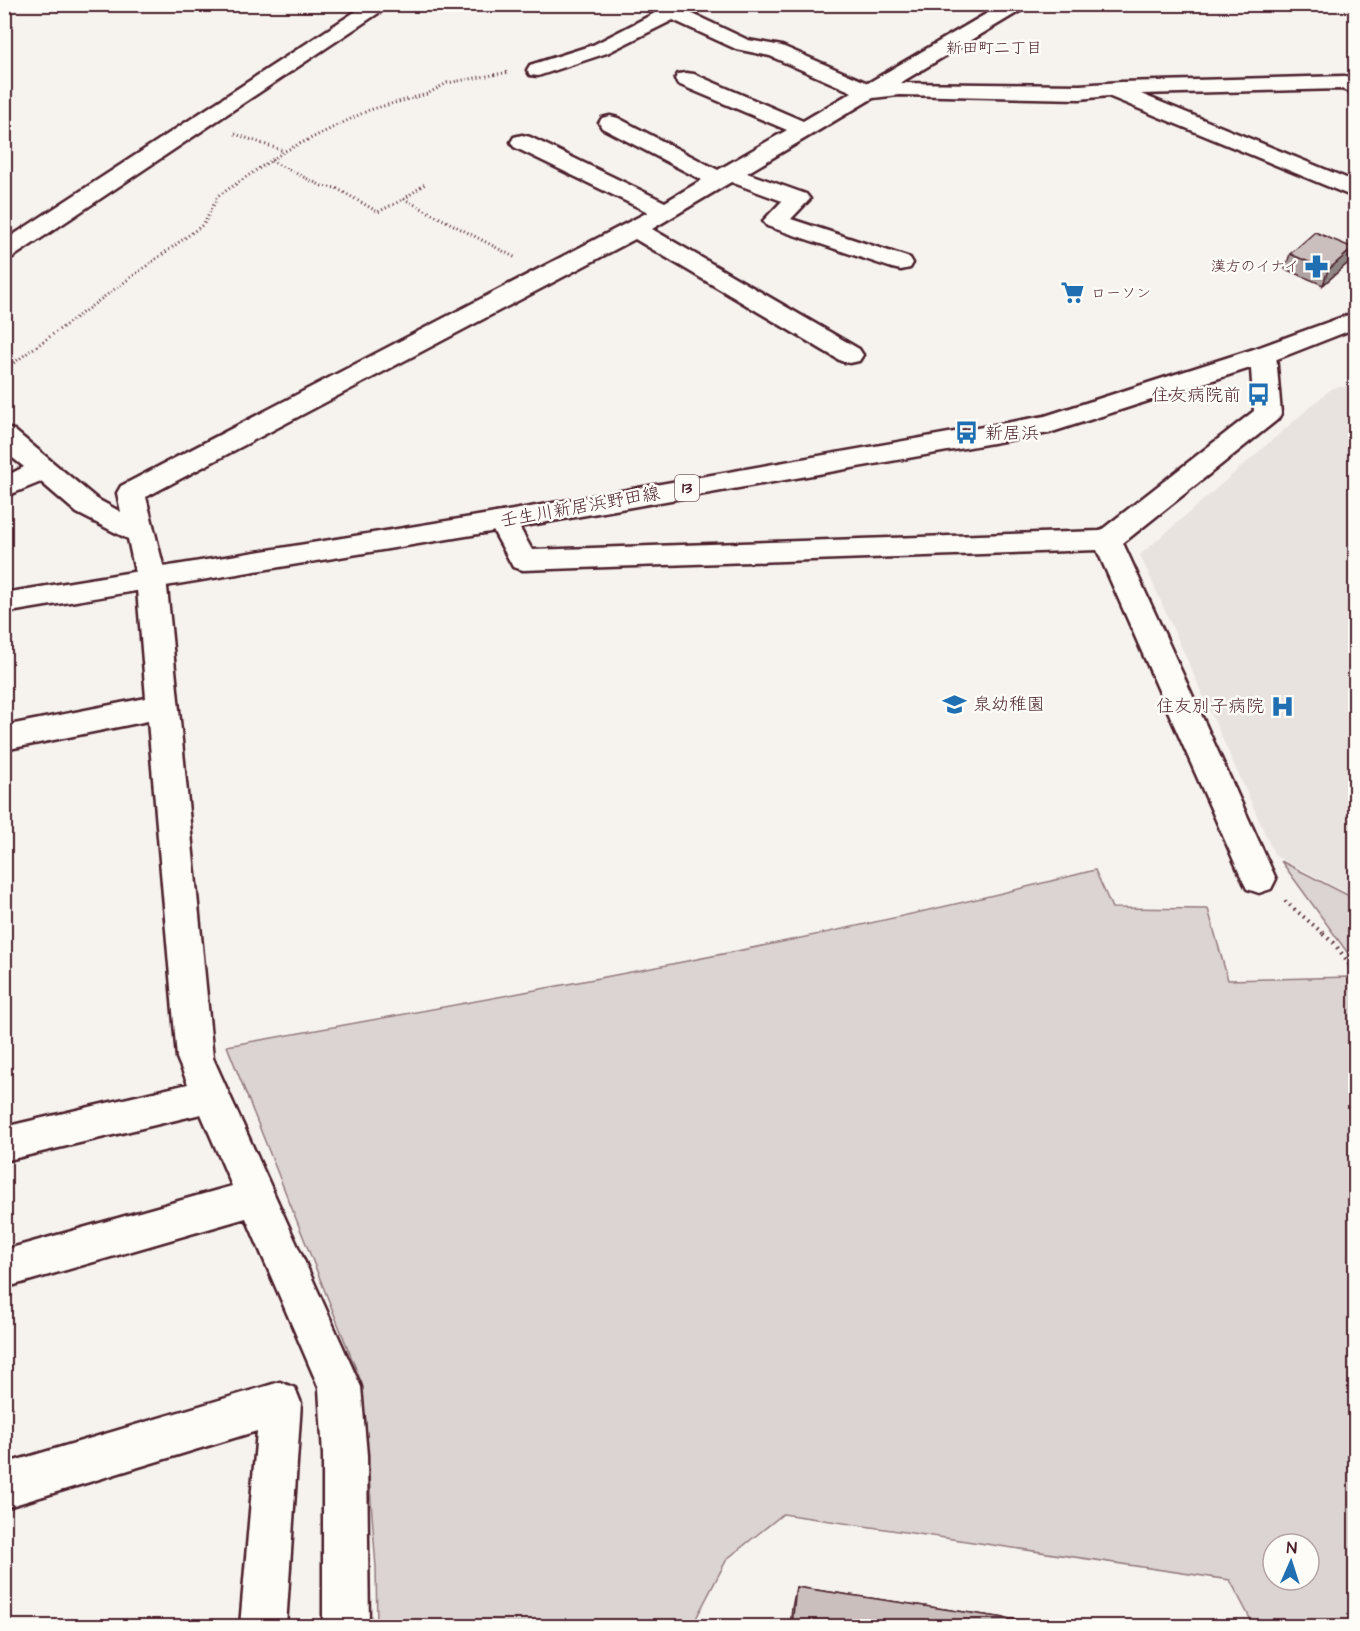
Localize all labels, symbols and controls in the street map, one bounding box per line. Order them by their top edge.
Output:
district label: 新田町二丁目 [946,37,1042,59]
pharmacy icon: 漢方のイナイ [1304,253,1330,279]
place label: 漢方のイナイ [1210,256,1299,277]
supermarket icon: ローソン [1060,280,1086,306]
place label: ローソン [1091,283,1151,304]
bus stop icon: 住友病院前 [1246,382,1272,408]
place label: 住友病院前 [1151,383,1241,408]
bus stop icon: 新居浜 [954,420,980,446]
place label: 新居浜 [985,421,1039,446]
road number: 13 [675,475,699,501]
street label: 壬生川新居浜野田線 [498,481,662,533]
school or university icon: 泉幼稚園 [942,691,968,717]
place label: 泉幼稚園 [973,692,1045,717]
hospital icon: 住友別子病院 [1269,693,1295,719]
place label: 住友別子病院 [1156,694,1264,719]
north arrow [1261,1532,1321,1592]
text: N [1286,1537,1297,1559]

